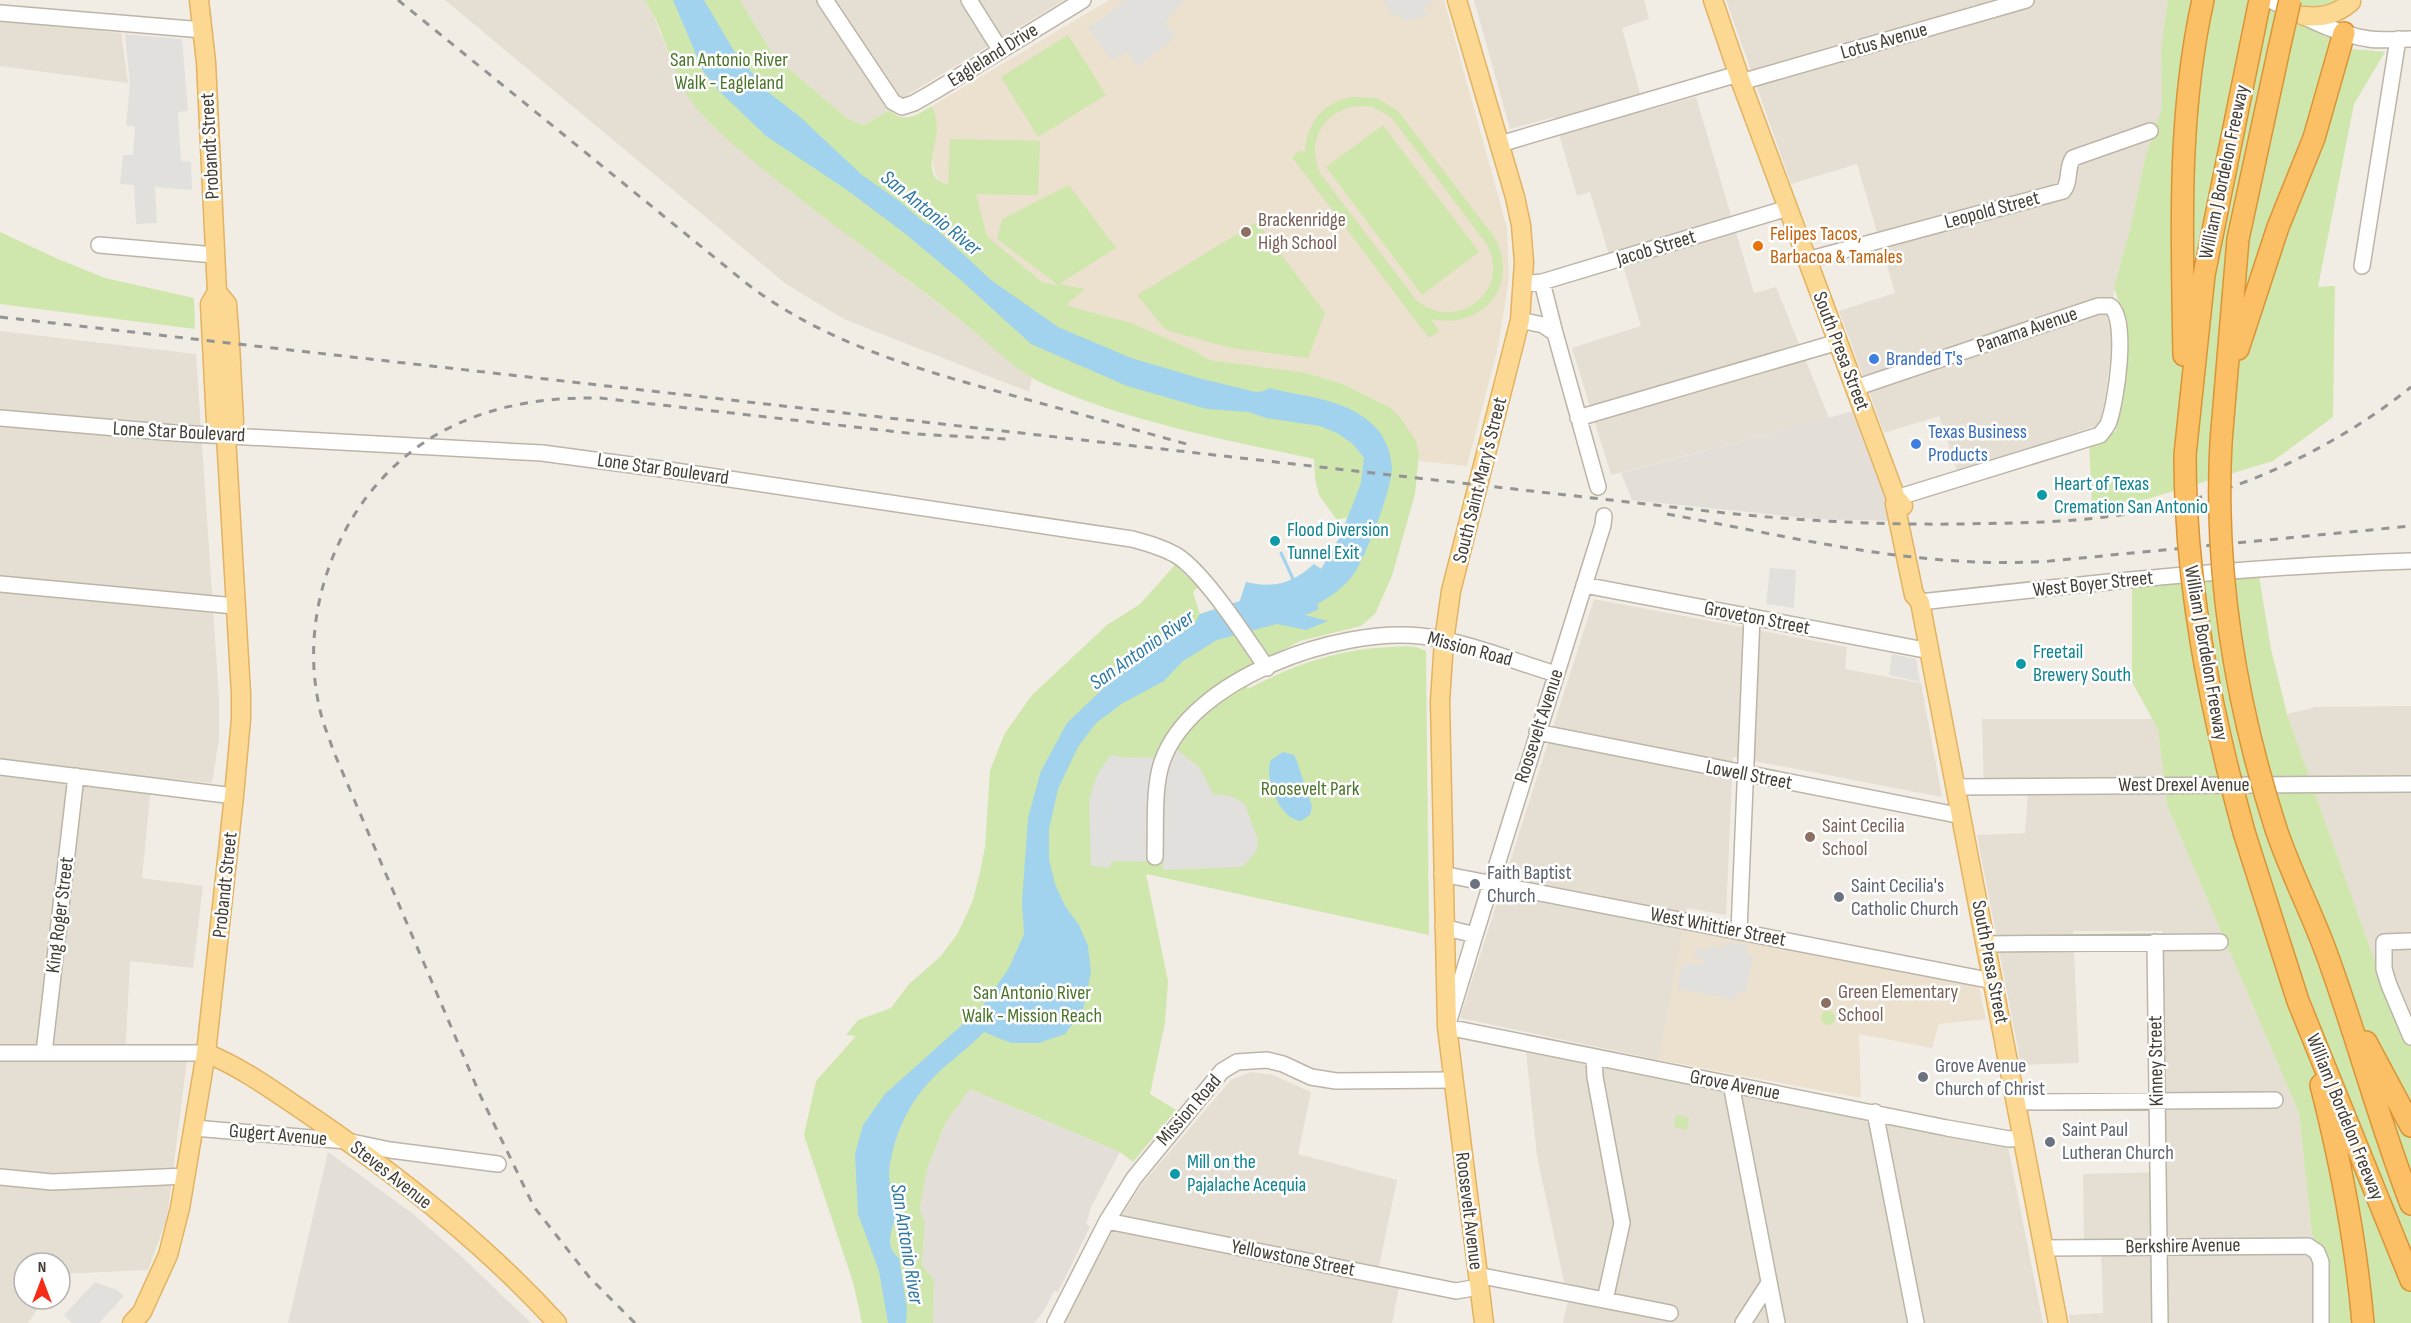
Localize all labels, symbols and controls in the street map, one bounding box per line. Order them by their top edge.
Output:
street label: Lotus Avenue [1838,17,1930,65]
street label: Eagleland Drive [943,18,1043,92]
park label: San Antonio River Walk - Eagleland [670,48,788,95]
street label: William J Bordelon Freeway [2194,83,2254,261]
street label: Probandt Street [195,92,225,200]
water label: San Antonio River [876,165,987,262]
street label: Leopold Street [1942,186,2042,234]
place label: Brackenridge High School [1258,208,1346,255]
place label: Felipes Tacos, Barbacoa & Tamales [1770,222,1903,269]
marker: Brackenridge High School [1239,225,1253,239]
street label: Jacob Street [1612,225,1699,272]
marker: Felipes Tacos, Barbacoa & Tamales [1751,239,1765,253]
street label: South Presa Street [1807,288,1875,414]
street label: Panama Avenue [1974,302,2080,358]
place label: Branded T's [1886,347,1963,371]
marker: Branded T's [1867,352,1881,366]
street label: South Saint Mary's Street [1448,395,1512,565]
street label: Lone Star Boulevard [112,417,246,447]
place label: Texas Business Products [1928,420,2027,467]
marker: Texas Business Products [1909,437,1923,451]
street label: Lone Star Boulevard [596,448,730,490]
place label: Heart of Texas Cremation San Antonio [2054,472,2208,519]
marker: Heart of Texas Cremation San Antonio [2035,488,2049,502]
place label: Flood Diversion Tunnel Exit [1287,518,1389,565]
marker: Flood Diversion Tunnel Exit [1268,534,1282,548]
street label: William J Bordelon Freeway [2179,564,2233,743]
street label: West Boyer Street [2032,566,2154,602]
street label: Groveton Street [1702,596,1812,640]
water label: San Antonio River [1085,604,1200,695]
street label: Mission Road [1425,626,1515,672]
place label: Freetail Brewery South [2033,640,2131,687]
marker: Freetail Brewery South [2014,657,2028,671]
street label: Roosevelt Avenue [1509,666,1569,786]
street label: Lowell Street [1704,755,1794,795]
street label: West Drexel Avenue [2118,773,2250,797]
park label: Roosevelt Park [1261,777,1360,801]
place label: Saint Cecilia School [1822,814,1905,861]
marker: Saint Cecilia School [1803,830,1817,844]
street label: Probandt Street [207,831,243,939]
street label: King Roger Street [41,856,79,974]
place label: Faith Baptist Church [1487,861,1572,908]
place label: Saint Cecilia's Catholic Church [1851,874,1959,921]
marker: Faith Baptist Church [1468,877,1482,891]
marker: Saint Cecilia's Catholic Church [1832,890,1846,904]
street label: South Presa Street [1966,898,2014,1026]
street label: West Whittier Street [1648,902,1788,952]
place label: Green Elementary School [1838,980,1958,1027]
park label: San Antonio River Walk - Mission Reach [962,981,1102,1028]
marker: Green Elementary School [1819,996,1833,1010]
street label: Kinney Street [2143,1015,2169,1107]
street label: William J Bordelon Freeway [2301,1030,2389,1204]
place label: Grove Avenue Church of Christ [1935,1054,2045,1101]
street label: Grove Avenue [1688,1065,1782,1105]
street label: Mission Road [1151,1069,1227,1151]
marker: Grove Avenue Church of Christ [1916,1070,1930,1084]
place label: Saint Paul Lutheran Church [2062,1118,2174,1165]
street label: Gugert Avenue [228,1119,328,1151]
marker: Saint Paul Lutheran Church [2043,1135,2057,1149]
street label: Steves Avenue [345,1136,437,1214]
place label: Mill on the Pajalache Acequia [1187,1150,1306,1197]
street label: Roosevelt Avenue [1450,1151,1488,1271]
marker: Mill on the Pajalache Acequia [1168,1167,1182,1181]
water label: San Antonio River [885,1182,929,1307]
street label: Berkshire Avenue [2125,1233,2241,1259]
street label: Yellowstone Street [1229,1234,1357,1282]
north arrow [12,1251,72,1311]
text: N [38,1258,46,1277]

